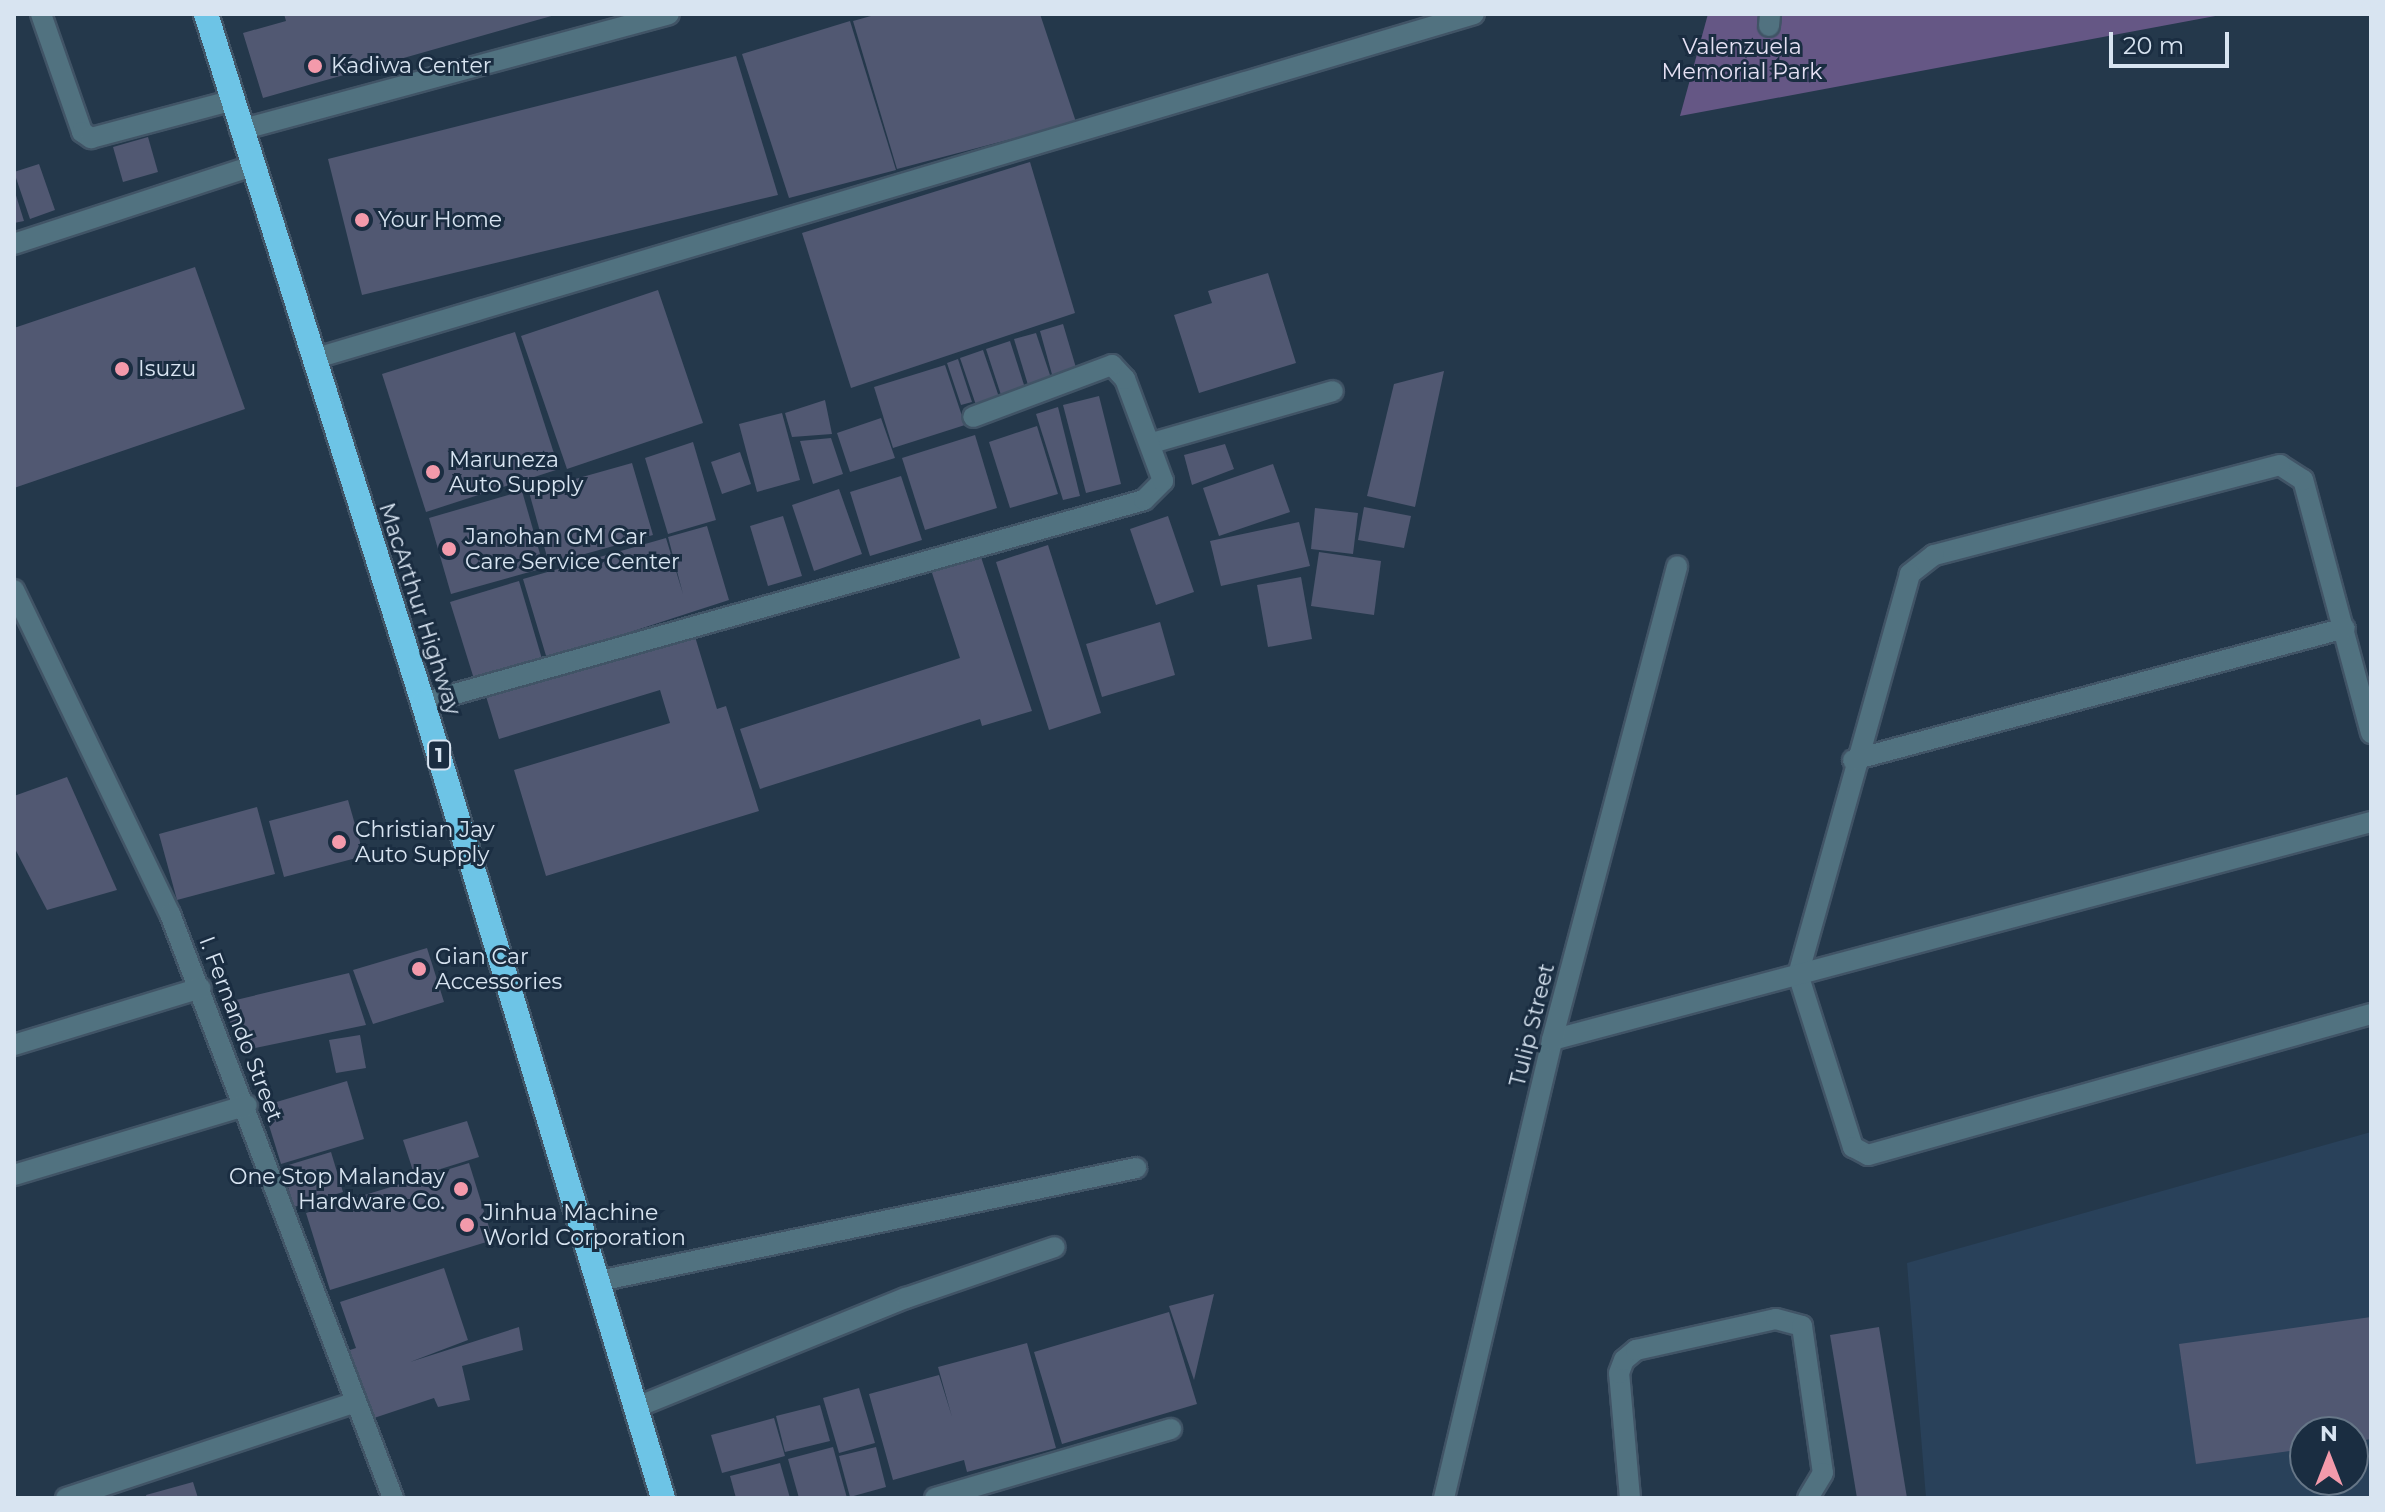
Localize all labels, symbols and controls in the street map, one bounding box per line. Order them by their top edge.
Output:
scale bar [2113,16,2233,66]
text: 20 m [2123,31,2184,60]
park label: Valenzuela Memorial Park [1662,33,1822,84]
place label: Kadiwa Center [331,53,492,79]
marker: Kadiwa Center [306,57,324,75]
place label: Your Home [378,207,502,233]
marker: Your Home [353,211,371,229]
place label: Isuzu [138,356,196,382]
marker: Isuzu [113,360,131,378]
place label: Maruneza Auto Supply [449,446,583,498]
marker: Maruneza Auto Supply [424,463,442,481]
street label: MacArthur Highway [373,500,467,718]
place label: Janohan GM Car Care Service Center [465,523,680,574]
marker: Janohan GM Car Care Service Center [440,540,458,558]
road number: 1 [427,739,451,771]
place label: Christian Jay Auto Supply [355,816,495,868]
marker: Christian Jay Auto Supply [330,833,348,851]
street label: I. Fernando Street [194,933,288,1125]
place label: Gian Car Accessories [435,943,562,994]
marker: Gian Car Accessories [410,960,428,978]
street label: Tulip Street [1504,961,1560,1089]
place label: One Stop Malanday Hardware Co. [229,1163,445,1214]
marker: One Stop Malanday Hardware Co. [452,1180,470,1198]
place label: Jinhua Machine World Corporation [483,1199,686,1250]
marker: Jinhua Machine World Corporation [458,1216,476,1234]
north arrow [2289,1416,2369,1496]
text: N [2320,1420,2338,1447]

